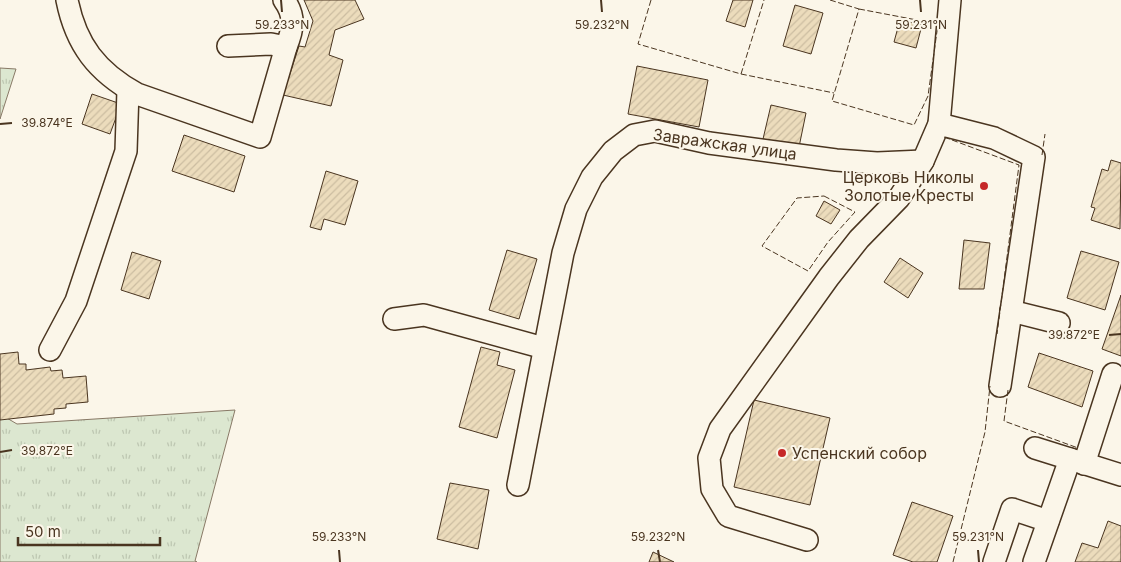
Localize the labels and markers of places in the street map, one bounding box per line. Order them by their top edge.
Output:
place label: Церковь Николы Золотые Кресты [843,167,974,205]
marker: Церковь Николы Золотые Кресты [978,180,990,192]
place label: Успенский собор [792,443,927,463]
marker: Успенский собор [776,447,788,459]

